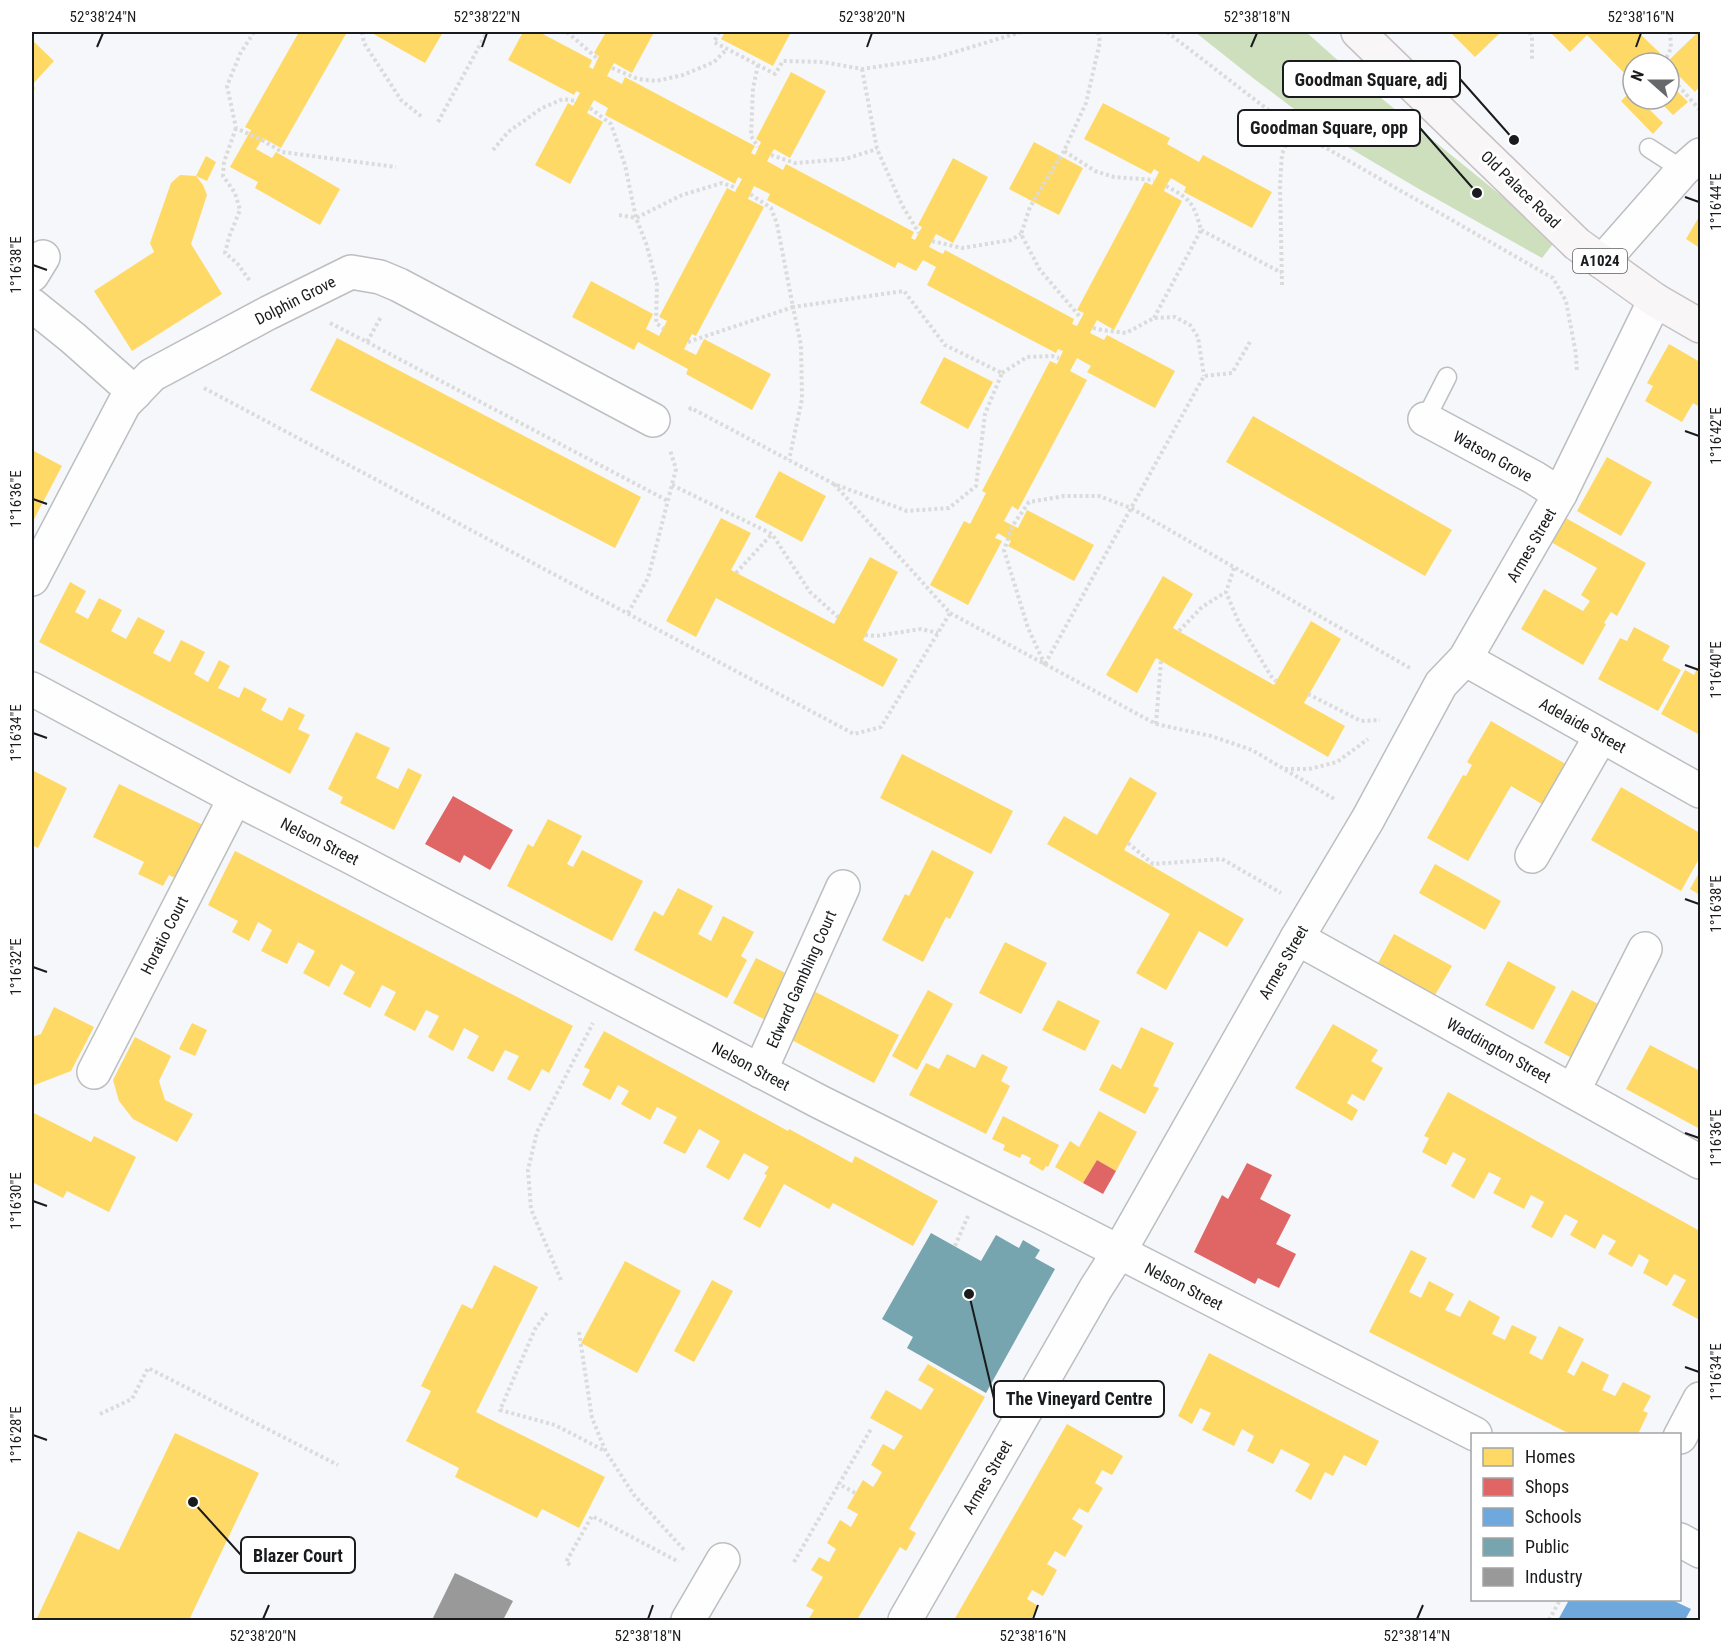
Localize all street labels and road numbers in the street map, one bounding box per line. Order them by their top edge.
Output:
street label: Old Palace Road [1477,147,1564,232]
road number: A1024 [1573,249,1627,273]
street label: Dolphin Grove [252,272,339,329]
street label: Watson Grove [1450,427,1536,486]
street label: Armes Street [1503,505,1560,586]
street label: Adelaide Street [1536,694,1630,757]
street label: Nelson Street [277,814,362,869]
street label: Horatio Court [137,893,192,977]
street label: Edward Gambling Court [763,907,840,1051]
street label: Armes Street [1255,922,1312,1003]
street label: Waddington Street [1443,1014,1554,1087]
street label: Nelson Street [709,1038,793,1095]
street label: Nelson Street [1141,1259,1226,1314]
street label: Armes Street [959,1437,1016,1518]

